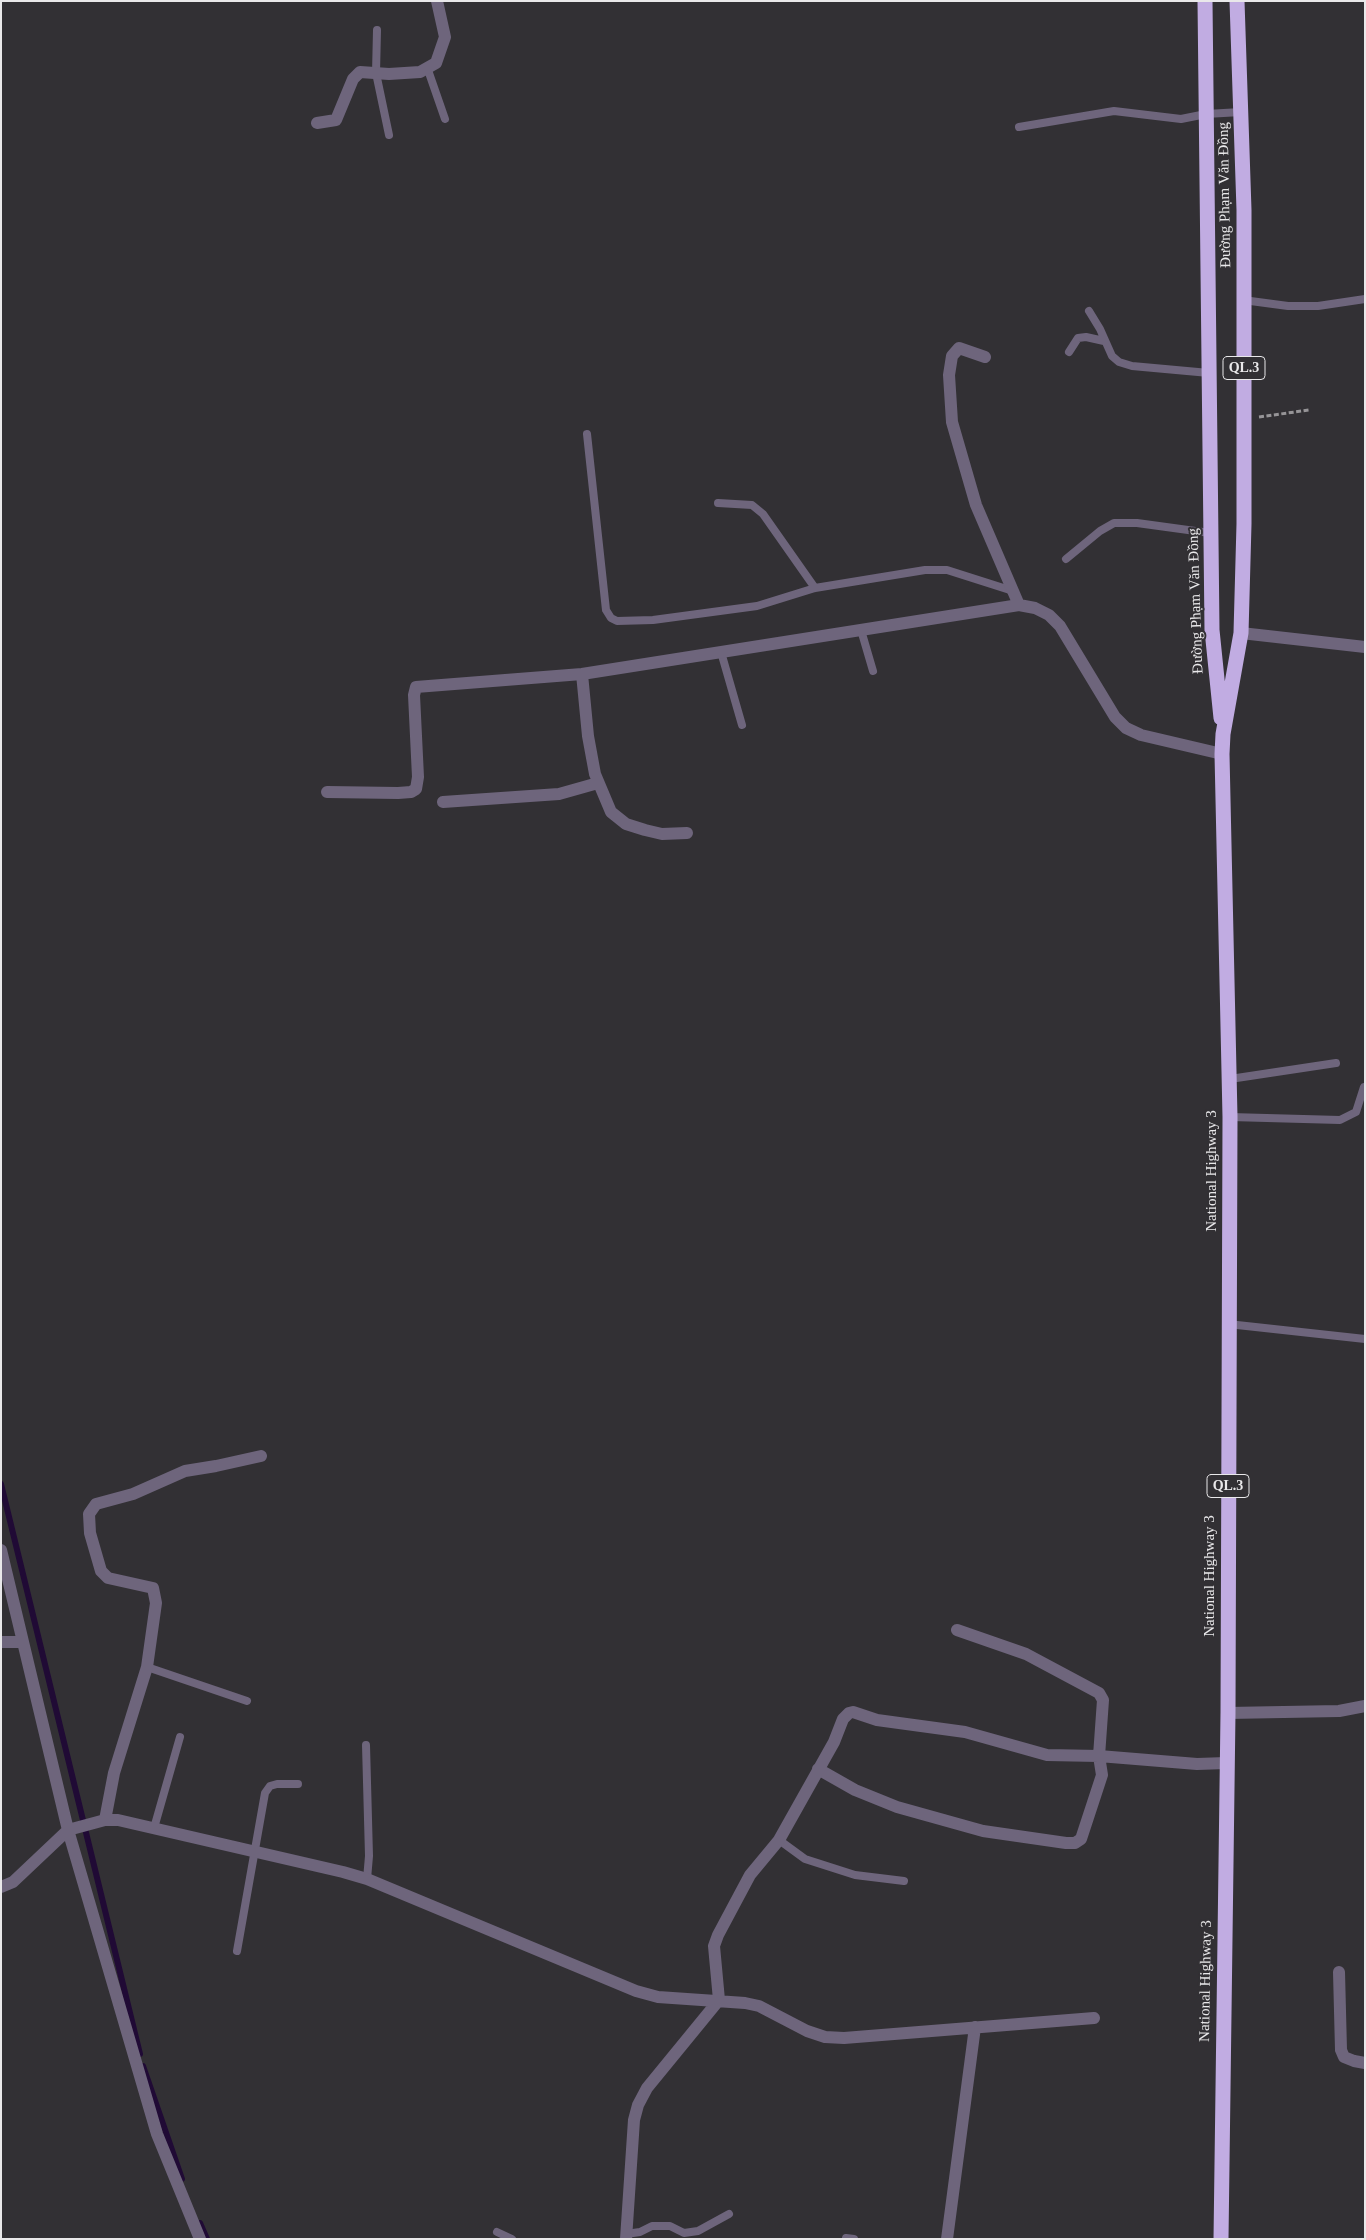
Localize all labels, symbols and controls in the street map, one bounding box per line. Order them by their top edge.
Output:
street label: Đường Phạm Văn Đồng [1215,122,1235,268]
road number: QL.3 [1223,356,1265,379]
street label: Đường Phạm Văn Đồng [1184,528,1208,674]
street label: National Highway 3 [1203,1110,1221,1232]
road number: QL.3 [1207,1474,1249,1498]
street label: National Highway 3 [1201,1515,1219,1637]
street label: National Highway 3 [1196,1920,1216,2042]

